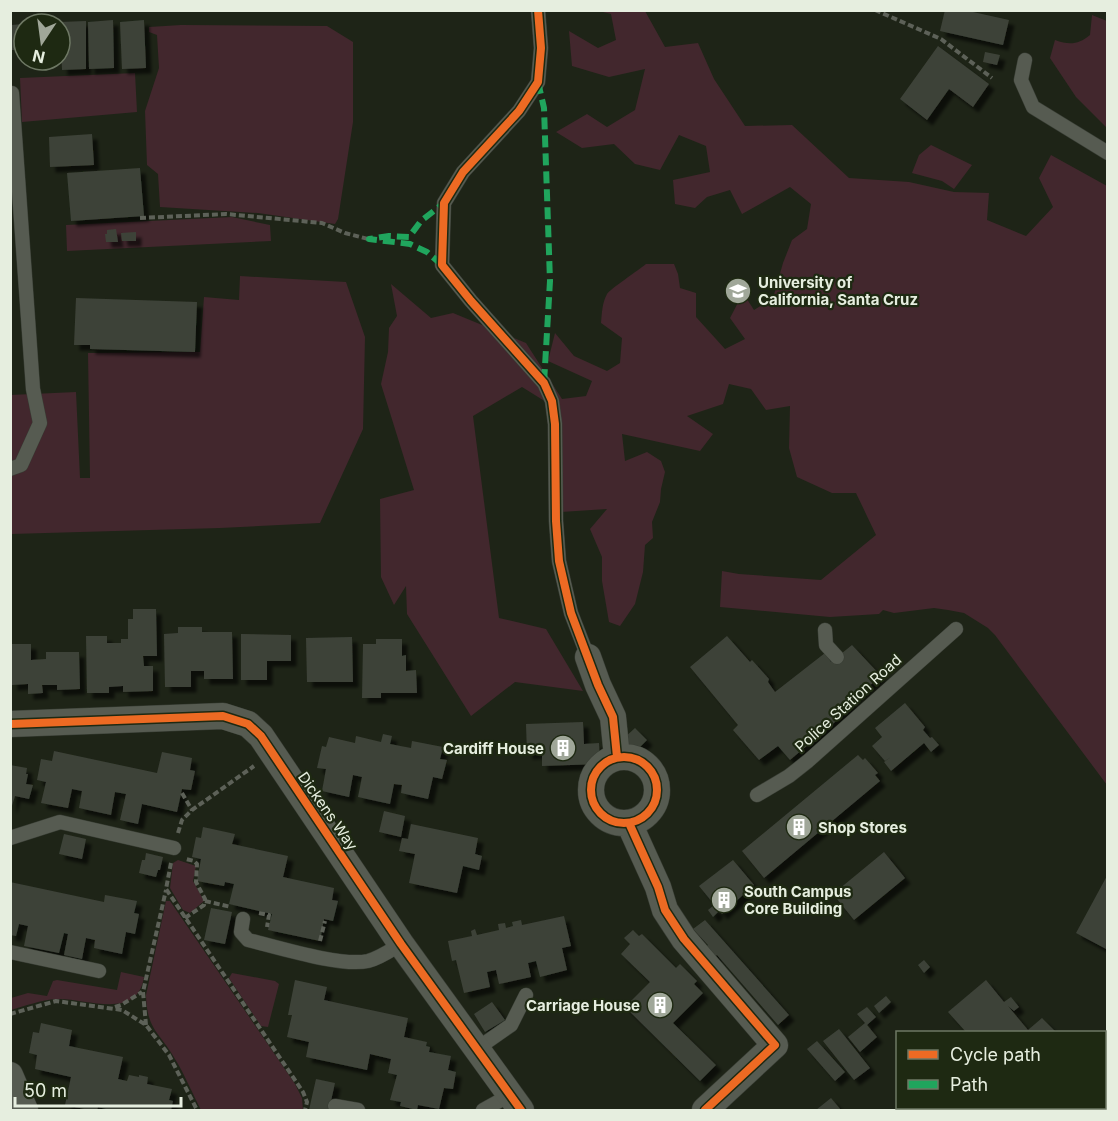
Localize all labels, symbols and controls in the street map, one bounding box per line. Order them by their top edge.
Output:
north arrow [12,12,72,72]
text: N [30,45,47,68]
place label: University of California, Santa Cruz [758,273,918,309]
school or university icon: University of California, Santa Cruz [723,276,753,306]
street label: Police Station Road [791,650,905,756]
building icon: Cardiff House [548,733,578,763]
place label: Cardiff House [443,739,544,758]
street label: Dickens Way [294,768,362,854]
building icon: Shop Stores [784,812,814,842]
place label: Shop Stores [818,818,907,837]
place label: South Campus Core Building [744,882,851,918]
building icon: South Campus Core Building [709,885,739,915]
building icon: Carriage House [645,990,675,1020]
place label: Carriage House [526,996,640,1015]
legend [896,1031,1106,1109]
text: Cycle path [950,1044,1041,1065]
scale bar [15,1070,182,1108]
text: Path [950,1074,988,1095]
text: 50 m [24,1080,67,1101]

